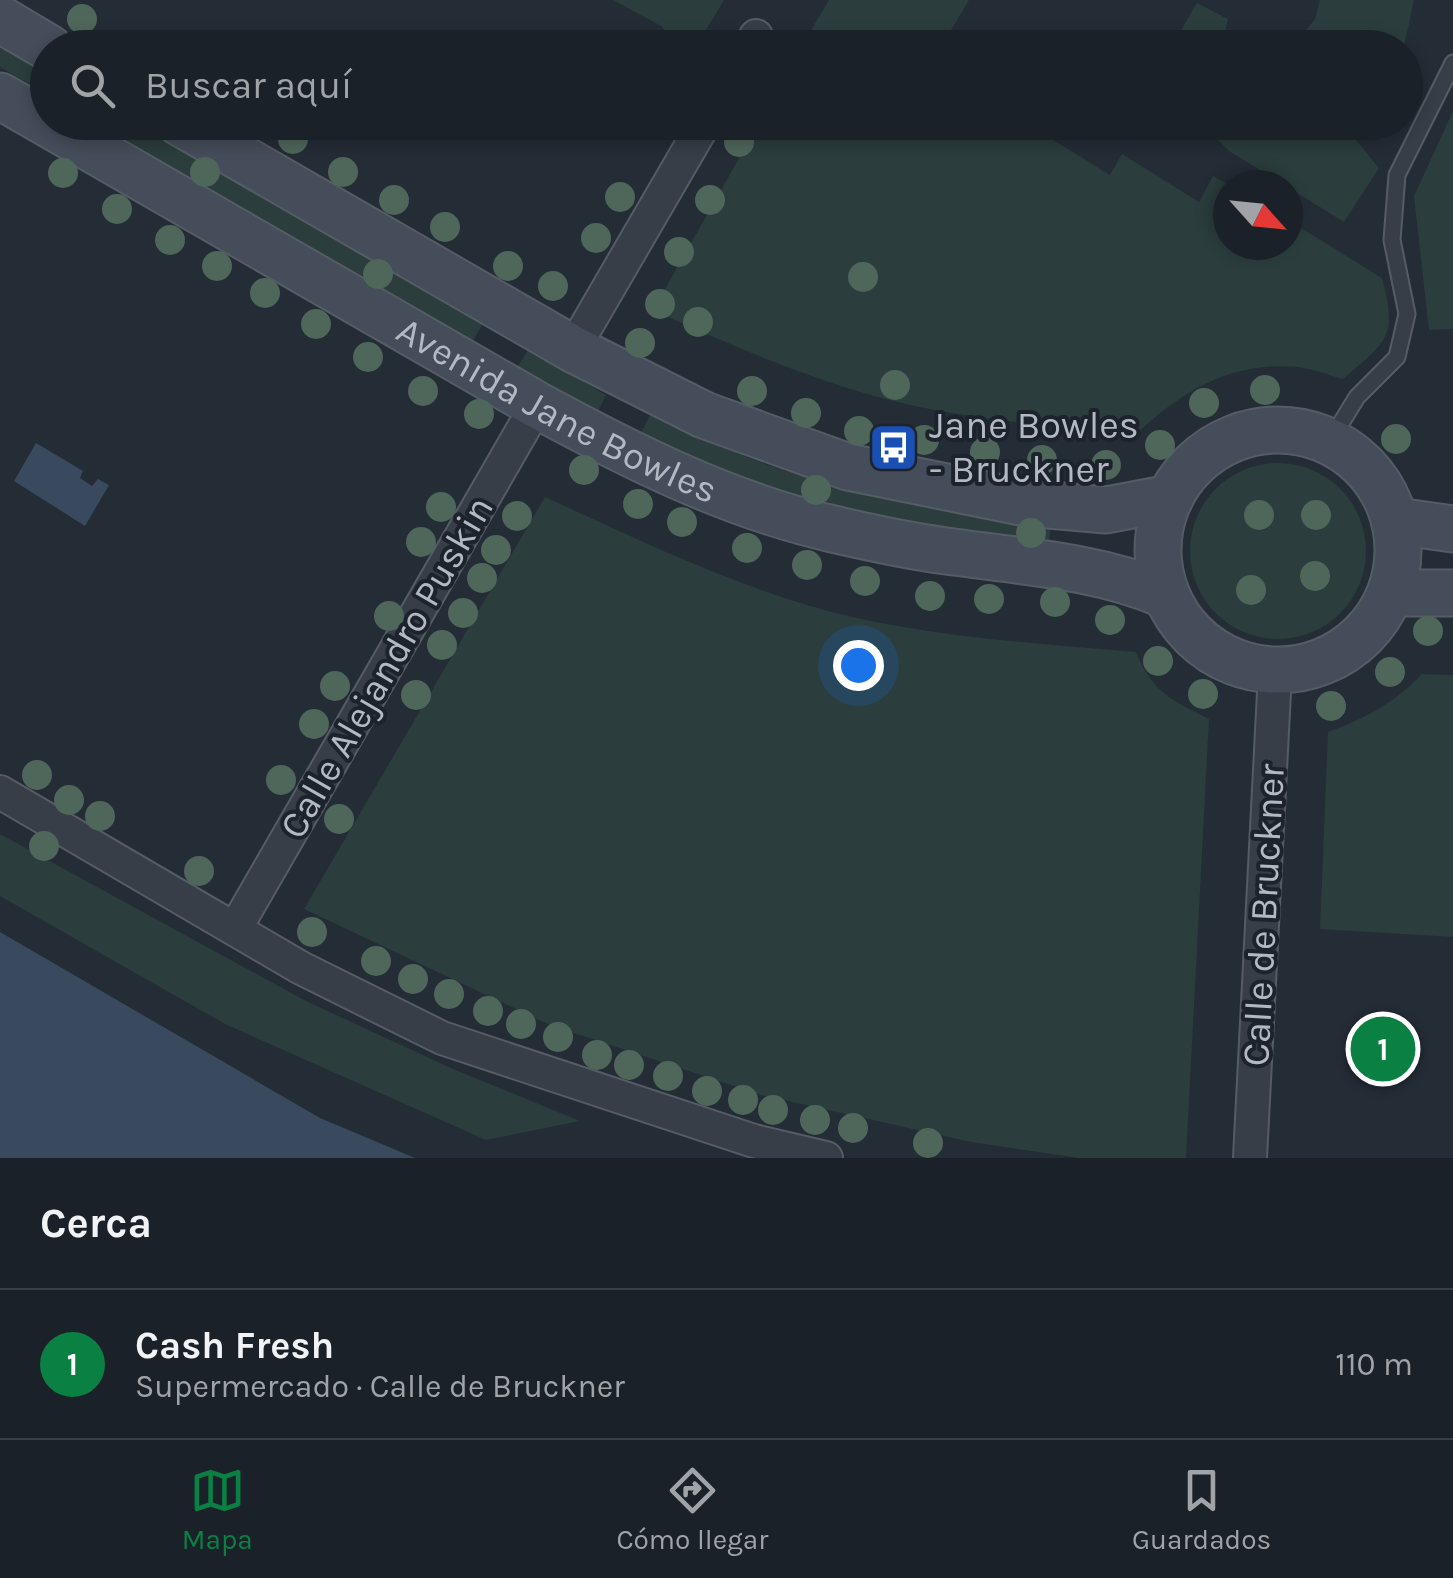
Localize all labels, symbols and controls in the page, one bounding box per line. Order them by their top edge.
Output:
search box [30,30,1423,140]
icon: search [65,58,120,113]
text: Buscar aquí [145,63,352,108]
north arrow [1213,170,1303,260]
street label: Avenida Jane Bowles [389,307,724,513]
place label: Jane Bowles - Bruckner [929,403,1139,492]
bus stop icon: Jane Bowles - Bruckner [868,421,920,473]
street label: Calle Alejandro Puskin [270,488,503,846]
your location [833,640,884,691]
street label: Calle de Bruckner [1233,762,1294,1067]
pin: 1 [1350,1012,1416,1086]
text: Cerca [40,1198,152,1248]
text: Cash Fresh [135,1323,334,1368]
text: 1 [67,1346,78,1383]
text: 110 m [1335,1346,1413,1383]
text: Supermercado · Calle de Bruckner [135,1368,625,1405]
tab: Mapa [182,1463,253,1556]
tab: Cómo llegar [616,1463,768,1556]
tab: Guardados [1132,1463,1271,1556]

